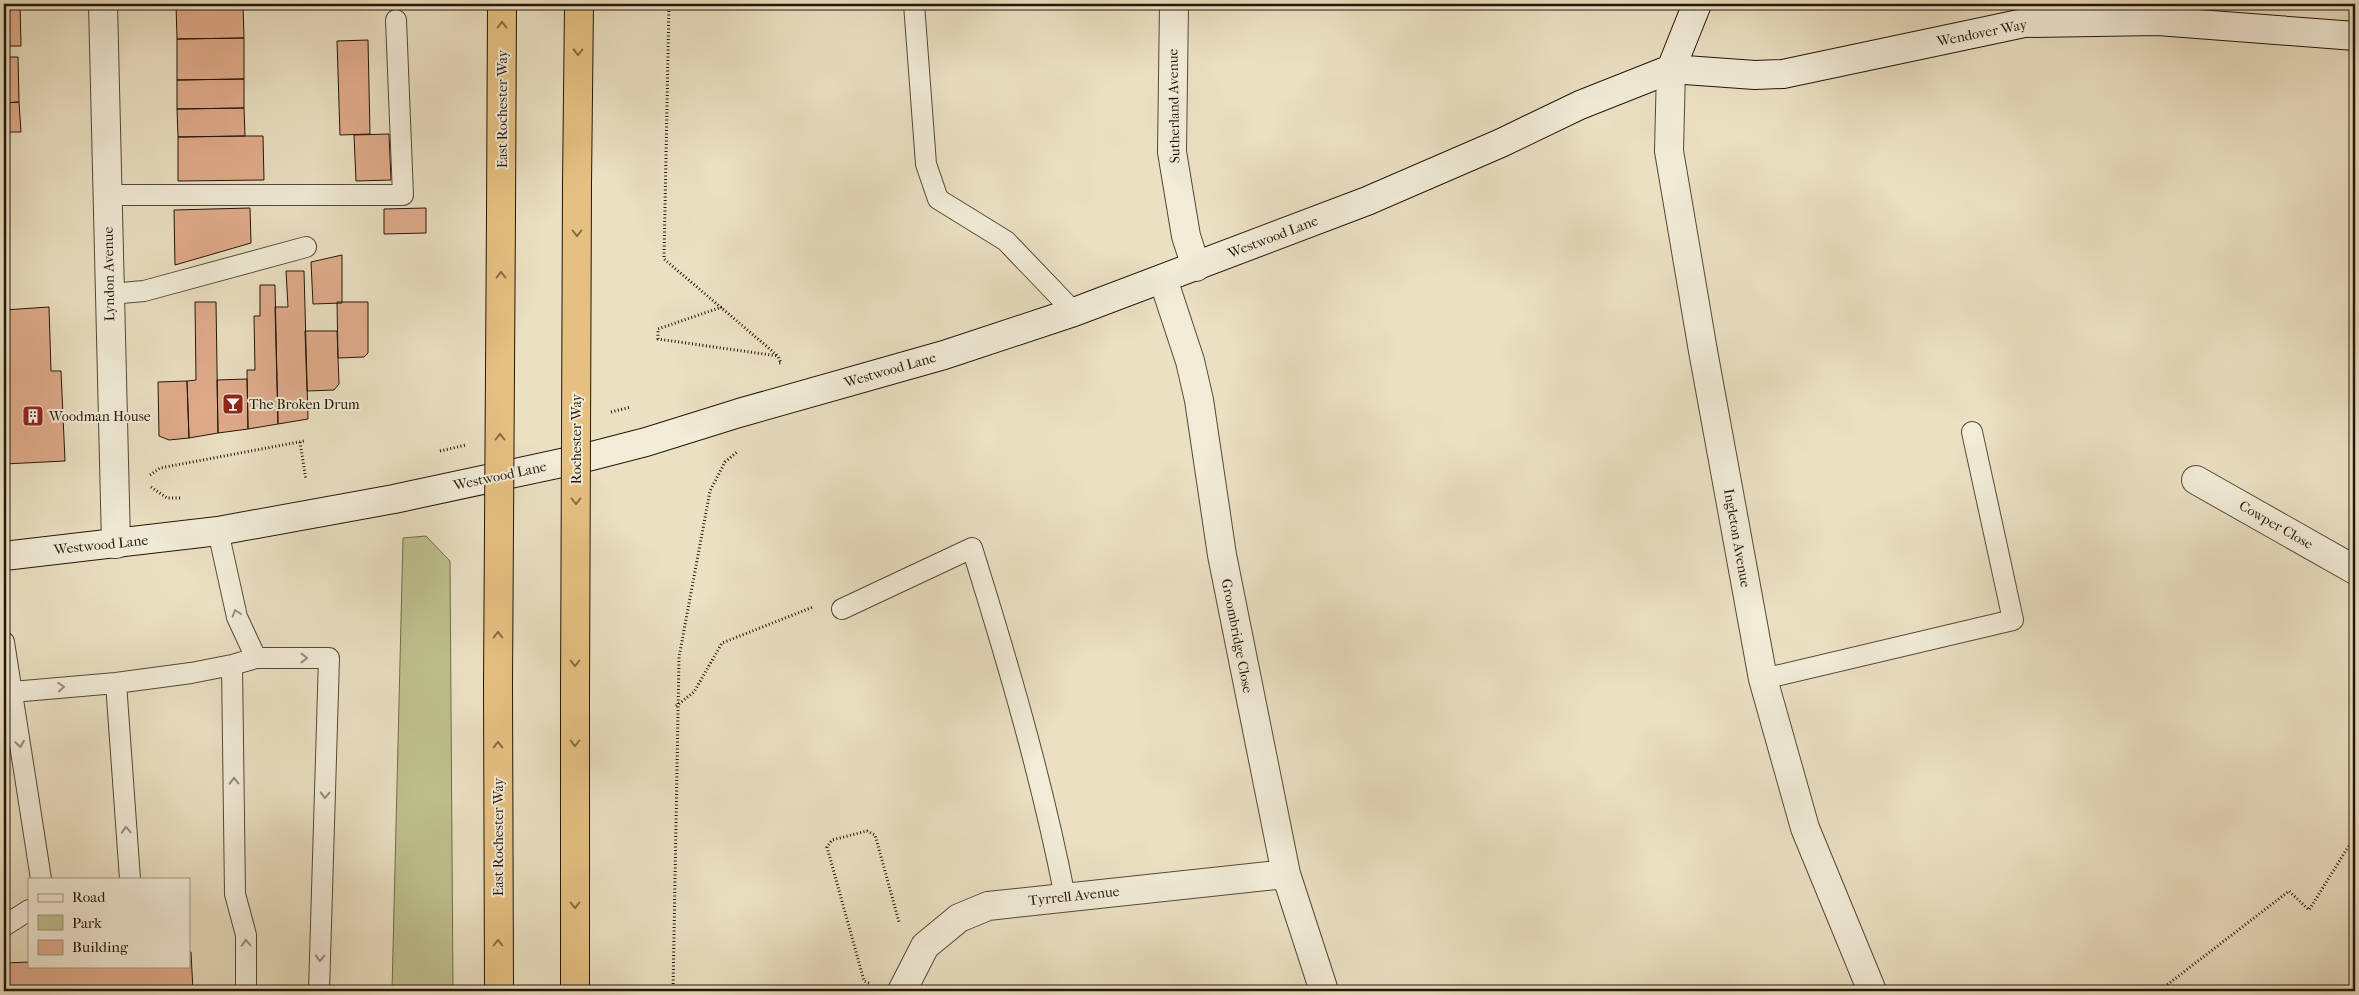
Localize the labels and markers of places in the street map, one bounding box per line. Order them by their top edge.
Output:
bar icon: The Broken Drum [221,392,245,416]
place label: The Broken Drum [249,396,360,413]
building icon: Woodman House [21,404,45,428]
place label: Woodman House [48,408,151,425]

